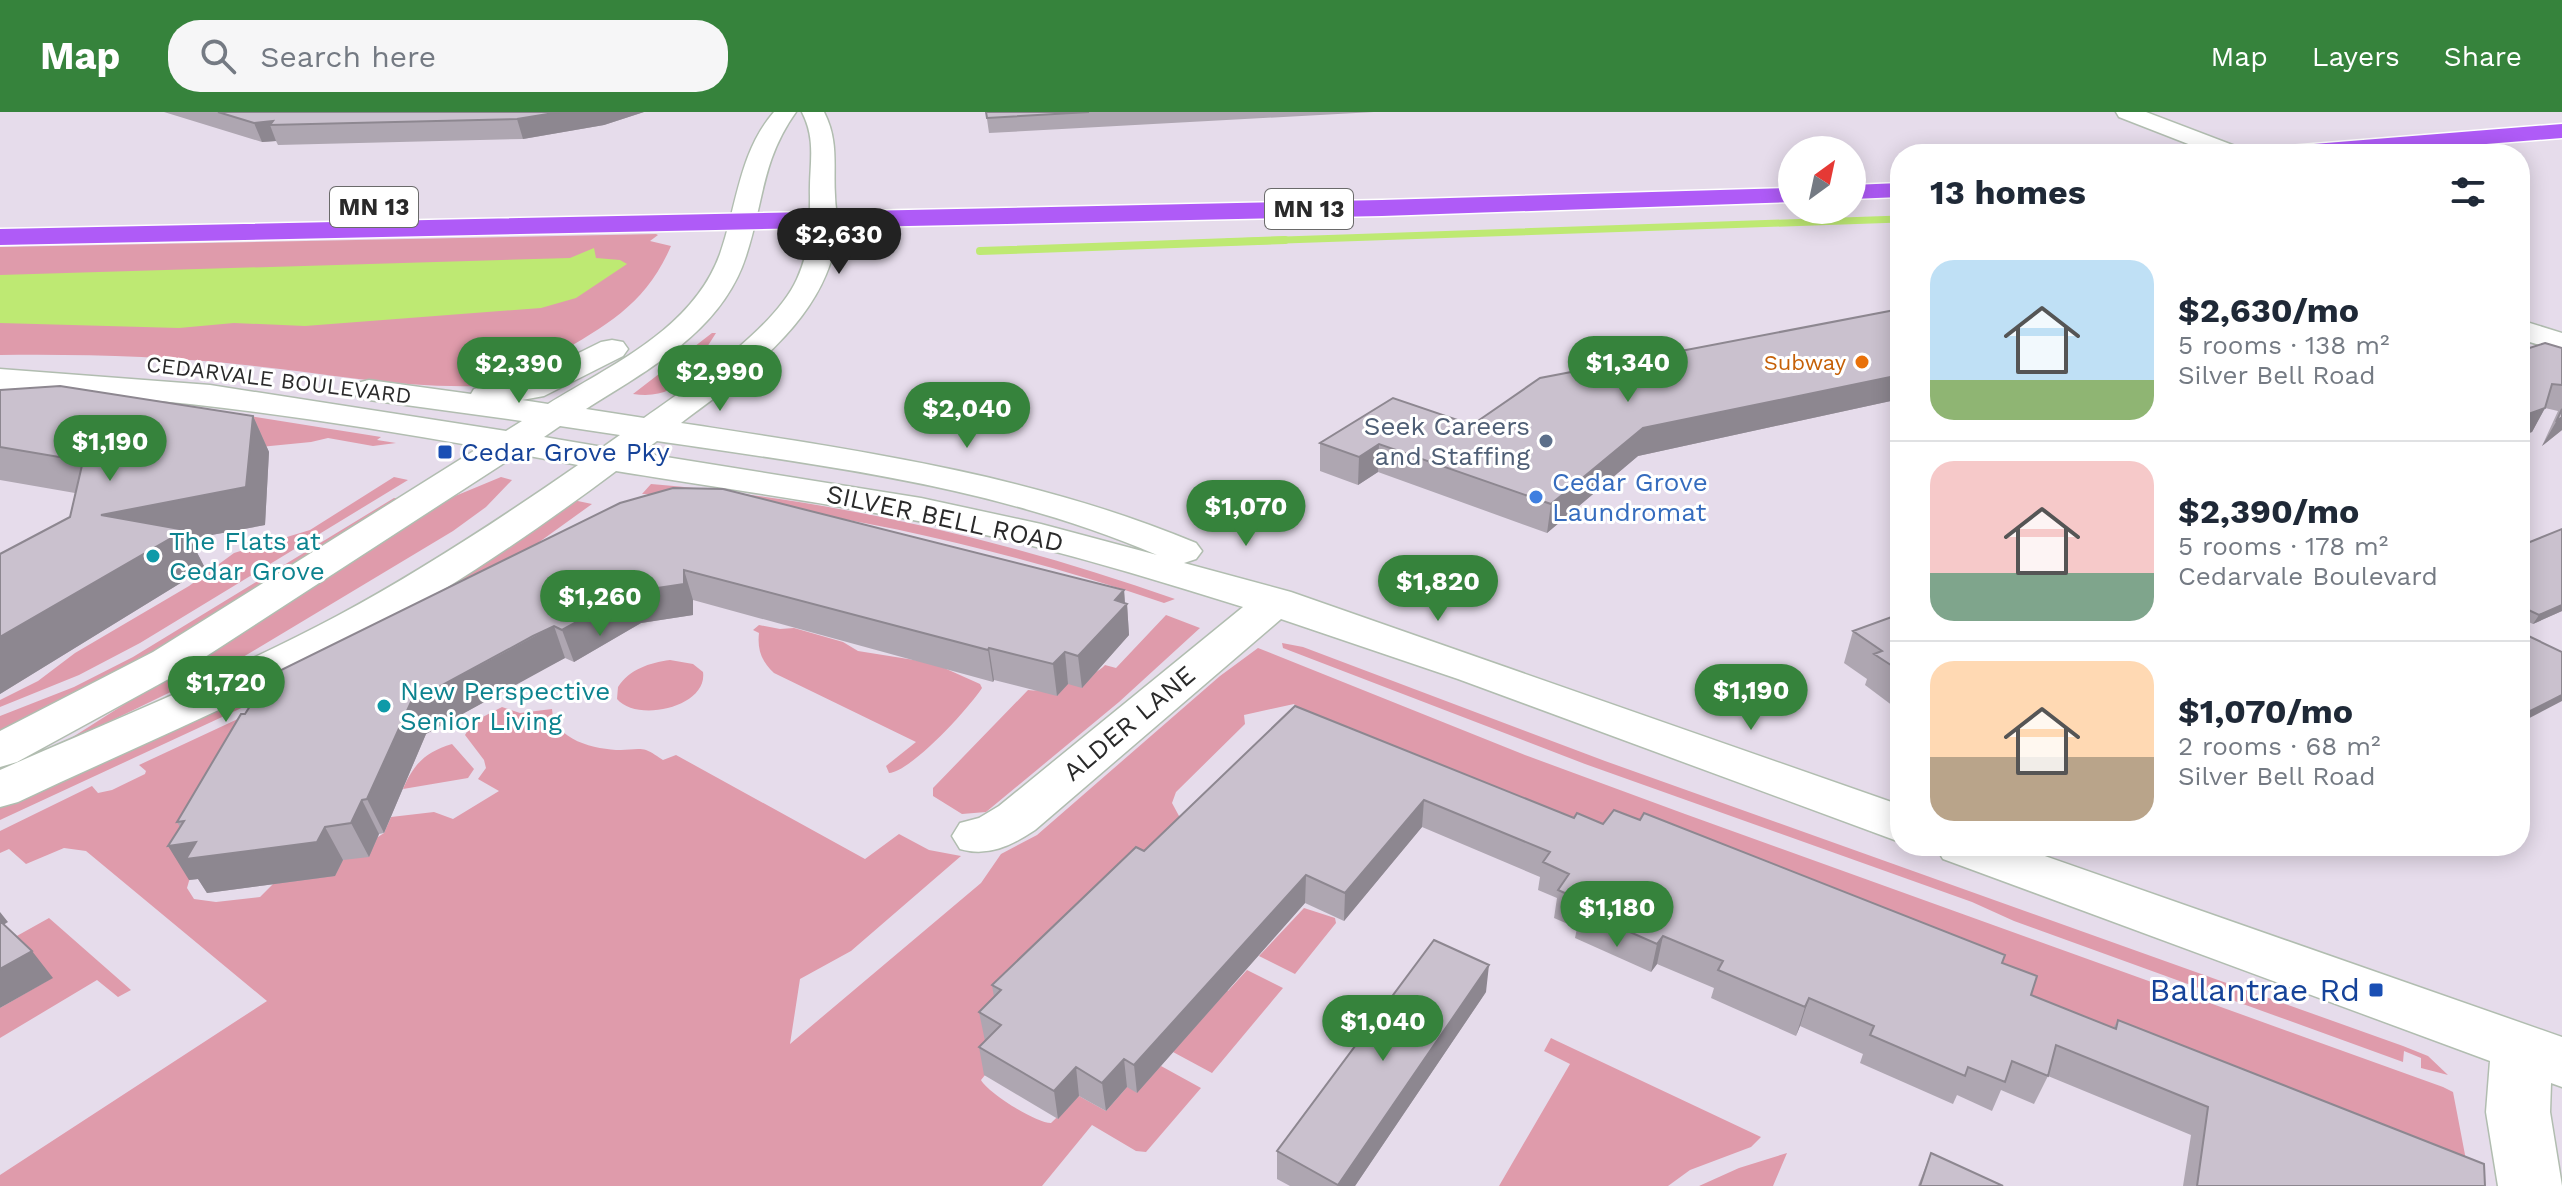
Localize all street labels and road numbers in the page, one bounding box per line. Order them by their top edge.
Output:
road number: MN 13 [330,187,418,227]
road number: MN 13 [1265,189,1353,229]
street label: CEDARVALE BOULEVARD [145,351,413,409]
street label: SILVER BELL ROAD [824,478,1066,558]
street label: ALDER LANE [1057,659,1201,787]

